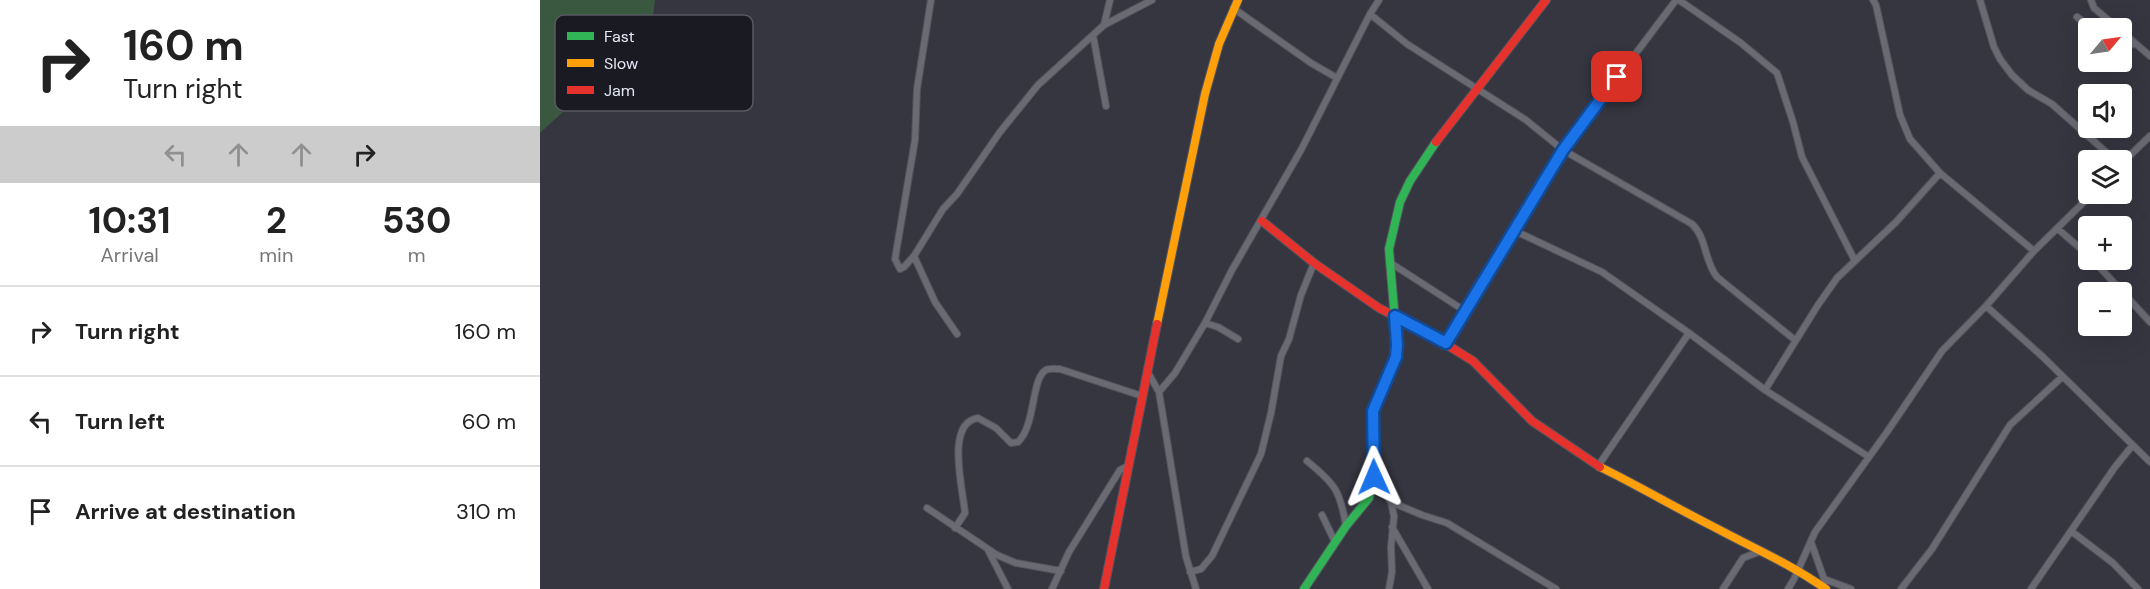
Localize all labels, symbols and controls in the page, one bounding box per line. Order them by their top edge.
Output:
legend [555,15,753,111]
text: 160 m [123,18,244,73]
north arrow [2078,18,2132,72]
map controls [2078,18,2132,336]
icon: right [24,24,102,102]
text: Fast [604,26,635,47]
pin [1591,51,1642,102]
text: Slow [604,53,638,74]
icon: arrive [1600,60,1633,93]
text: Turn right [123,71,243,106]
text: Jam [604,80,635,101]
button: sound [2078,84,2132,138]
icon: left [159,138,192,171]
icon: ahead [222,138,255,171]
icon: ahead [285,138,318,171]
icon: right [348,138,381,171]
button: layers [2078,150,2132,204]
text: 10:31 [89,197,171,244]
text: 2 [266,197,287,244]
text: 530 [382,197,451,244]
button: + [2078,216,2132,270]
text: Arrival [101,242,159,268]
text: min [259,242,293,268]
text: m [408,242,426,268]
button: − [2078,282,2132,336]
icon: right [24,315,57,348]
text: Turn right [75,317,180,346]
text: 160 m [455,317,516,346]
icon: left [24,405,57,438]
text: Turn left [75,407,165,436]
text: 60 m [462,407,516,436]
position arrow [1342,445,1406,509]
icon: arrive [24,495,57,528]
text: Arrive at destination [75,497,296,526]
text: 310 m [456,497,516,526]

